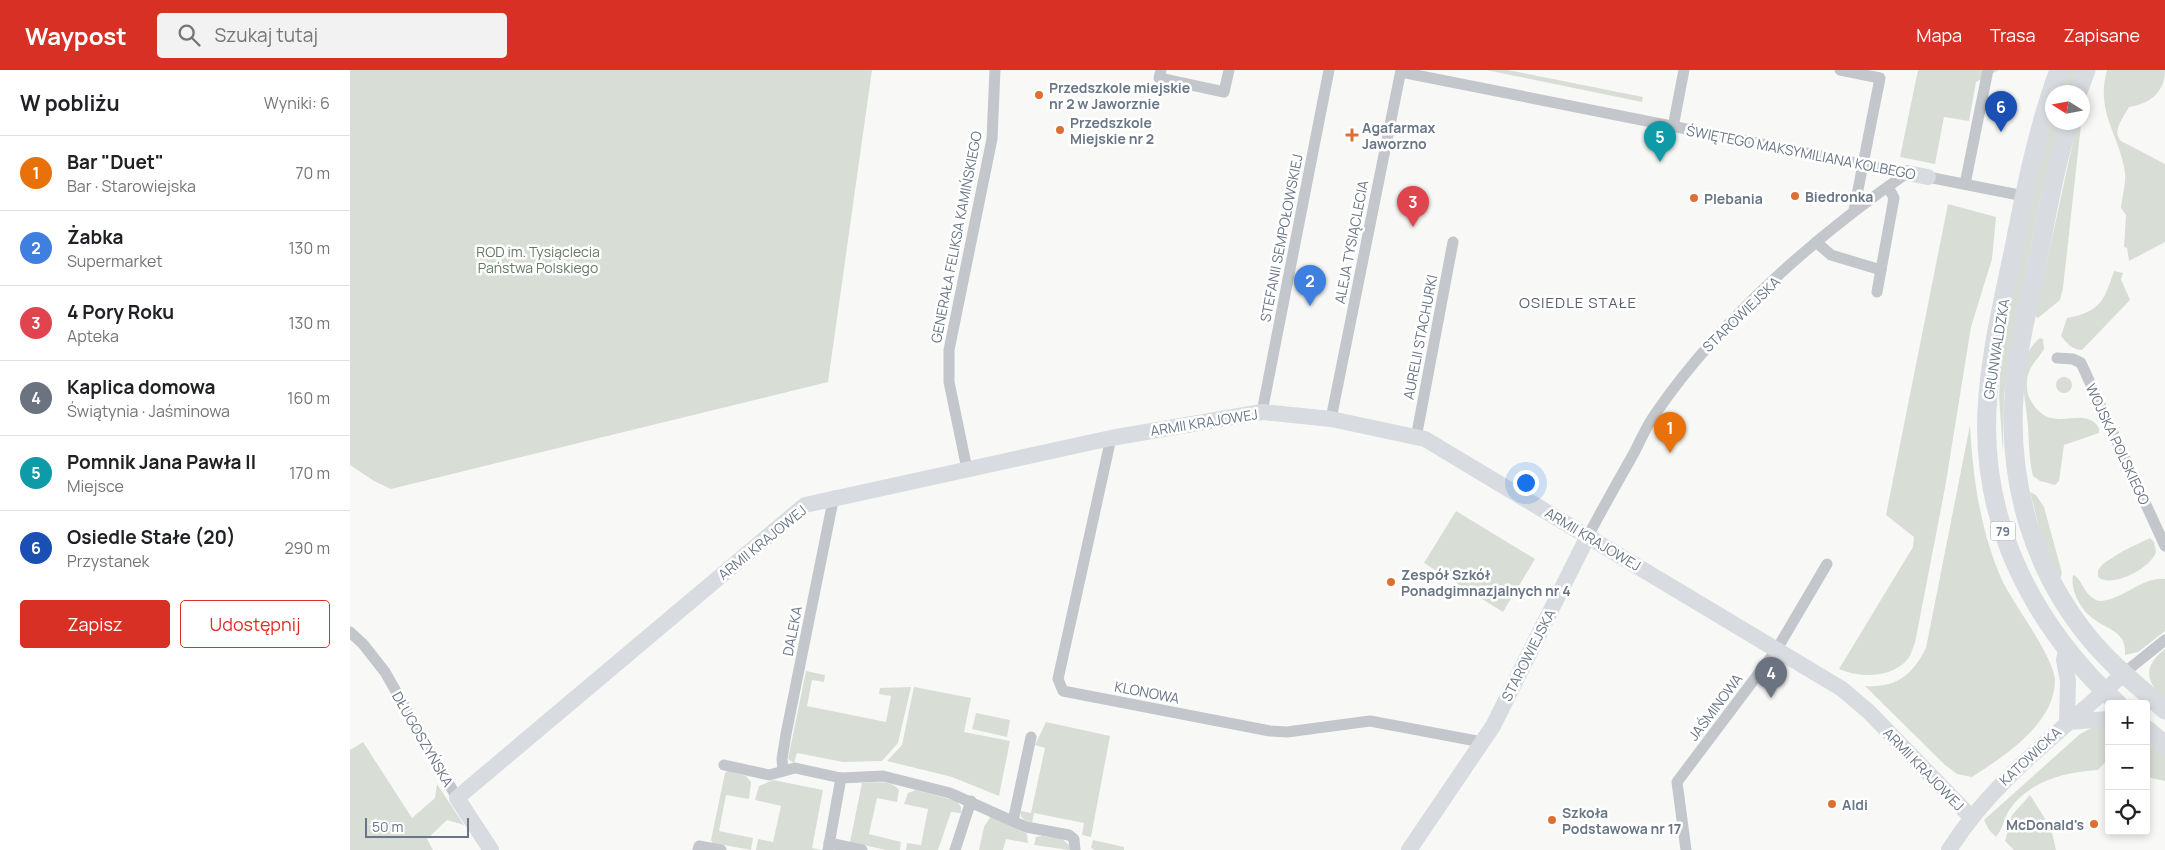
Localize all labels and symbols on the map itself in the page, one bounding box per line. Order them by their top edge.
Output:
place label: Przedszkole miejskie nr 2 w Jaworznie [1049,78,1190,113]
north arrow [2045,85,2090,130]
marker: Przedszkole miejskie nr 2 w Jaworznie [1033,89,1045,101]
pin: 6 [1985,91,2017,132]
place label: Przedszkole Miejskie nr 2 [1070,113,1154,148]
place label: Agafarmax Jaworzno [1362,118,1435,153]
street label: ŚWIĘTEGO MAKSYMILIANA KOLBEGO [1685,120,1917,184]
pin: 5 [1644,121,1676,162]
marker: Przedszkole Miejskie nr 2 [1054,124,1066,136]
marker: Agafarmax Jaworzno [1346,129,1358,141]
street label: GENERAŁA FELIKSA KAMIŃSKIEGO [926,130,986,344]
street label: STEFANII SEMPOŁOWSKIEJ [1255,152,1307,324]
street label: ALEJA TYSIĄCLECIA [1330,178,1372,305]
pin: 3 [1397,186,1429,227]
place label: Biedronka [1805,187,1873,206]
place label: Plebania [1704,189,1763,208]
marker: Biedronka [1789,190,1801,202]
marker: Plebania [1688,192,1700,204]
park label: ROD im. Tysiąclecia Państwa Polskiego [476,242,600,277]
pin: 2 [1294,265,1326,306]
street label: STAROWIEJSKA [1698,272,1784,356]
street label: AURELII STACHURKI [1399,273,1441,401]
district label: OSIEDLE STAŁE [1519,292,1637,313]
street label: GRUNWALDZKA [1979,297,2013,401]
street label: WOJSKA POLSKIEGO [2082,380,2154,508]
street label: ARMII KRAJOWEJ [1149,404,1259,440]
pin: 1 [1654,412,1686,453]
your location [1513,470,1539,496]
street label: ARMII KRAJOWEJ [714,500,810,584]
street label: ARMII KRAJOWEJ [1542,503,1644,575]
road number: 79 [1990,522,2016,541]
place label: Zespół Szkół Ponadgimnazjalnych nr 4 [1401,565,1571,600]
marker: Zespół Szkół Ponadgimnazjalnych nr 4 [1385,576,1397,588]
street label: DALEKA [778,604,806,657]
street label: STAROWIEJSKA [1497,606,1559,704]
pin: 4 [1755,657,1787,698]
street label: JAŚMINOWA [1684,670,1746,744]
street label: KLONOWA [1113,676,1181,708]
street label: DŁUGOSZYŃSKA [388,688,458,790]
street label: KATOWICKA [1995,722,2065,790]
street label: ARMII KRAJOWEJ [1879,723,1969,815]
place label: Aldi [1842,795,1868,814]
marker: Aldi [1826,798,1838,810]
place label: Szkoła Podstawowa nr 17 [1562,803,1681,838]
marker: Szkoła Podstawowa nr 17 [1546,814,1558,826]
scale bar [365,815,469,838]
place label: McDonald's [2006,815,2084,834]
marker: McDonald's [2088,818,2100,830]

